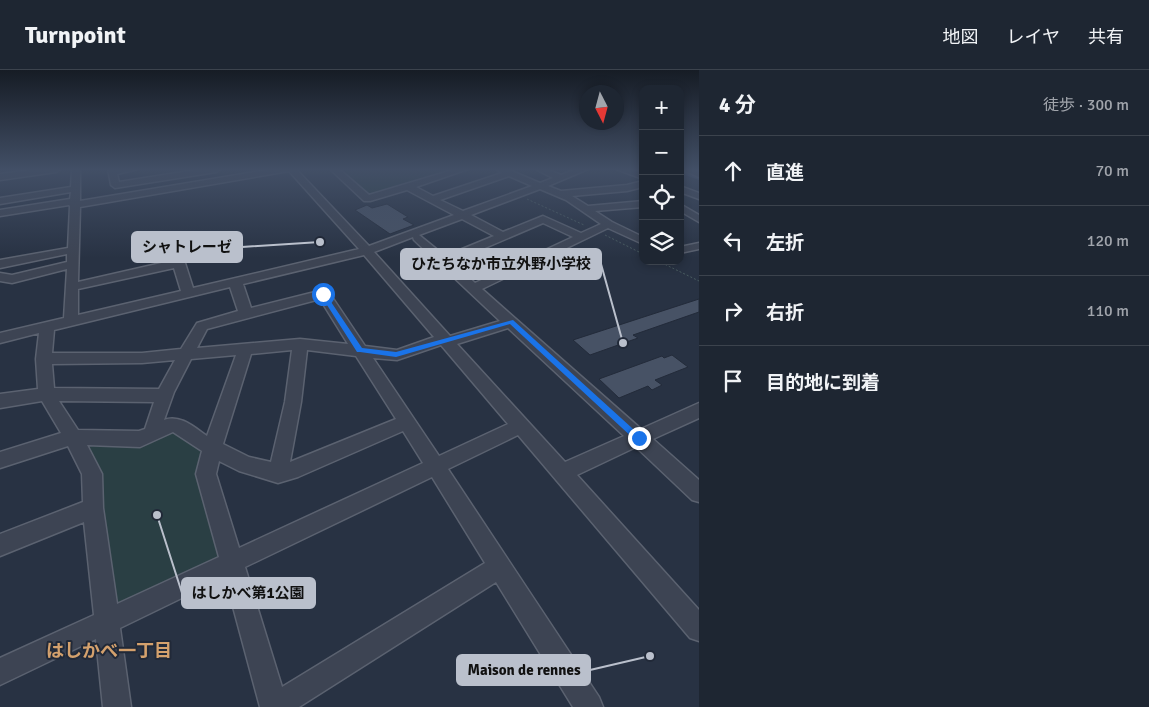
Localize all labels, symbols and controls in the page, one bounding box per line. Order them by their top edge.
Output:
text: Turnpoint [25,20,126,50]
text: 地図 [943,26,979,48]
text: レイヤ [1007,26,1060,48]
text: 共有 [1088,26,1124,48]
north arrow [579,85,624,130]
map controls [639,85,684,265]
button: + [639,85,684,130]
text: 4 分 [719,92,756,118]
text: 徒歩 · 300 m [1043,95,1129,115]
button: − [639,130,684,175]
icon: ahead [719,157,747,185]
text: 直進 [766,161,804,185]
text: 70 m [1095,161,1129,181]
button: locate [639,175,684,220]
button: layers [639,220,684,265]
icon: left [719,227,747,255]
text: 左折 [766,231,804,255]
text: 120 m [1087,231,1129,251]
callout: シャトレーゼ [132,232,242,262]
text: シャトレーゼ [142,238,232,256]
callout: ひたちなか市立外野小学校 [401,249,601,279]
text: ひたちなか市立外野小学校 [411,255,591,273]
route start [312,283,335,306]
icon: right [719,297,747,325]
text: 右折 [766,301,804,325]
text: 110 m [1087,301,1129,321]
icon: arrive [719,367,747,395]
text: 目的地に到着 [766,371,880,395]
route end [628,427,651,450]
callout: はしかべ第1公園 [182,578,315,608]
text: はしかべ第1公園 [191,584,305,602]
district label: はしかべ一丁目 [46,640,172,662]
callout: Maison de rennes [457,655,590,685]
text: Maison de rennes [467,661,581,679]

